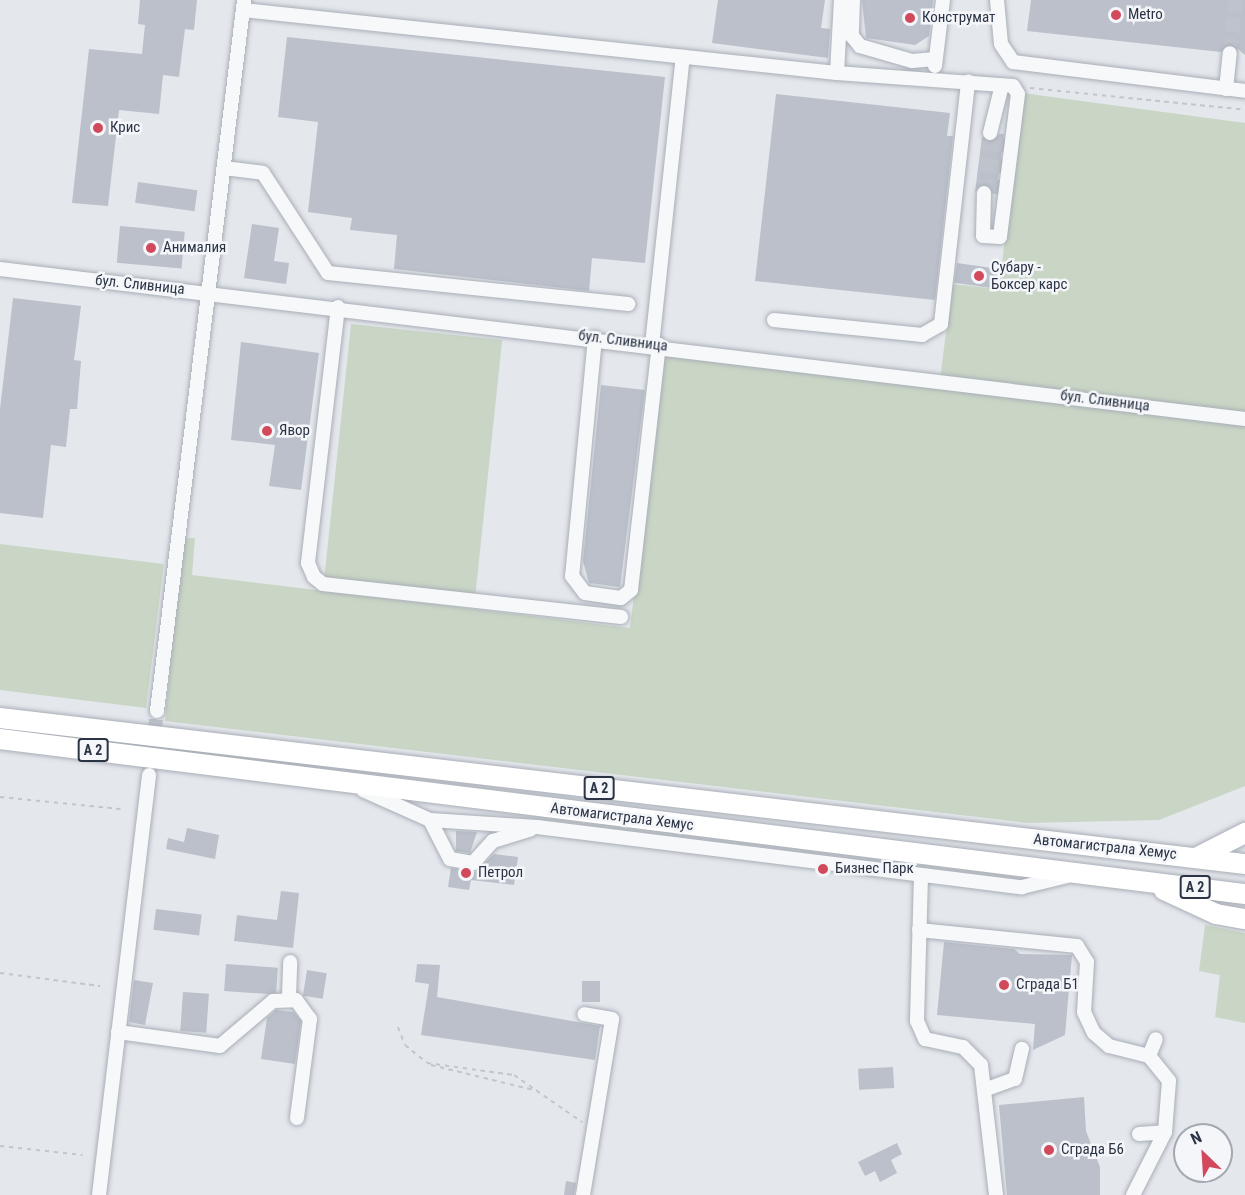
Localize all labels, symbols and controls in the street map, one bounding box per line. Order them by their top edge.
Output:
place label: Metro [1128,6,1163,24]
marker: Metro [1109,8,1123,22]
place label: Конструмат [922,9,995,27]
marker: Конструмат [903,11,917,25]
place label: Крис [110,119,140,137]
marker: Крис [91,121,105,135]
place label: Анималия [163,239,226,257]
marker: Анималия [144,241,158,255]
place label: Субару - Боксер карс [991,258,1067,293]
marker: Субару - Боксер карс [972,269,986,283]
street label: бул. Сливница [94,271,186,299]
street label: бул. Сливница [577,327,669,355]
street label: бул. Сливница [1059,387,1151,415]
place label: Явор [279,422,310,440]
marker: Явор [260,424,274,438]
road number: A 2 [76,739,110,761]
road number: A 2 [582,777,616,799]
street label: Автомагистрала Хемус [550,799,694,835]
street label: Автомагистрала Хемус [1033,831,1177,863]
place label: Бизнес Парк [835,860,914,878]
marker: Бизнес Парк [816,862,830,876]
place label: Петрол [478,864,523,882]
marker: Петрол [459,866,473,880]
road number: A 2 [1178,876,1212,898]
place label: Сграда Б1 [1016,976,1079,994]
marker: Сграда Б1 [997,978,1011,992]
north arrow [1173,1123,1233,1183]
text: N [1188,1127,1204,1149]
place label: Сграда Б6 [1061,1141,1124,1159]
marker: Сграда Б6 [1042,1143,1056,1157]

